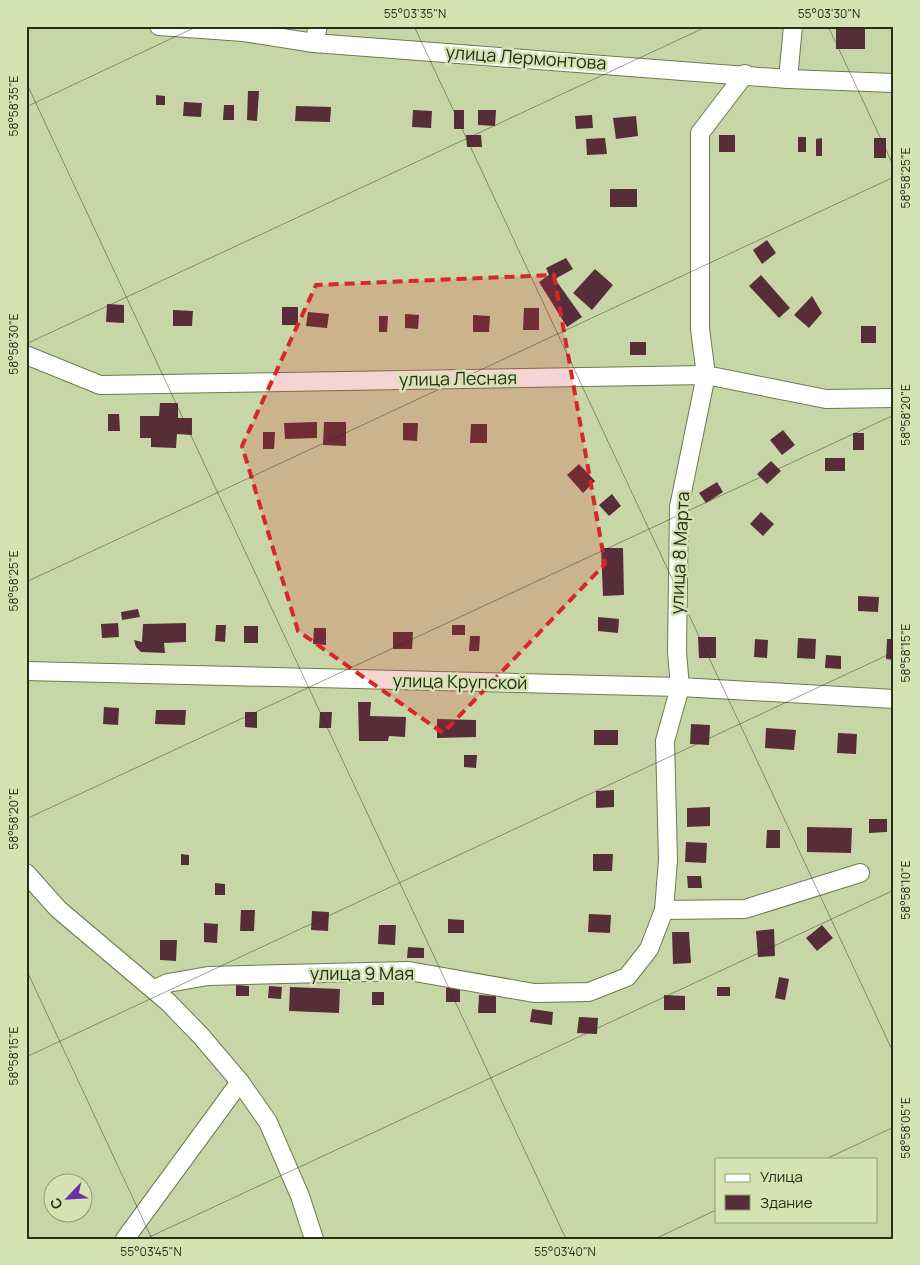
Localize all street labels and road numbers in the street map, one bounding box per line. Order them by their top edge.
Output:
street label: улица Лермонтова [445,39,607,75]
street label: улица Лесная [399,365,517,391]
street label: улица 8 Марта [664,491,694,615]
street label: улица Крупской [392,668,528,694]
street label: улица 9 Мая [310,961,414,985]

